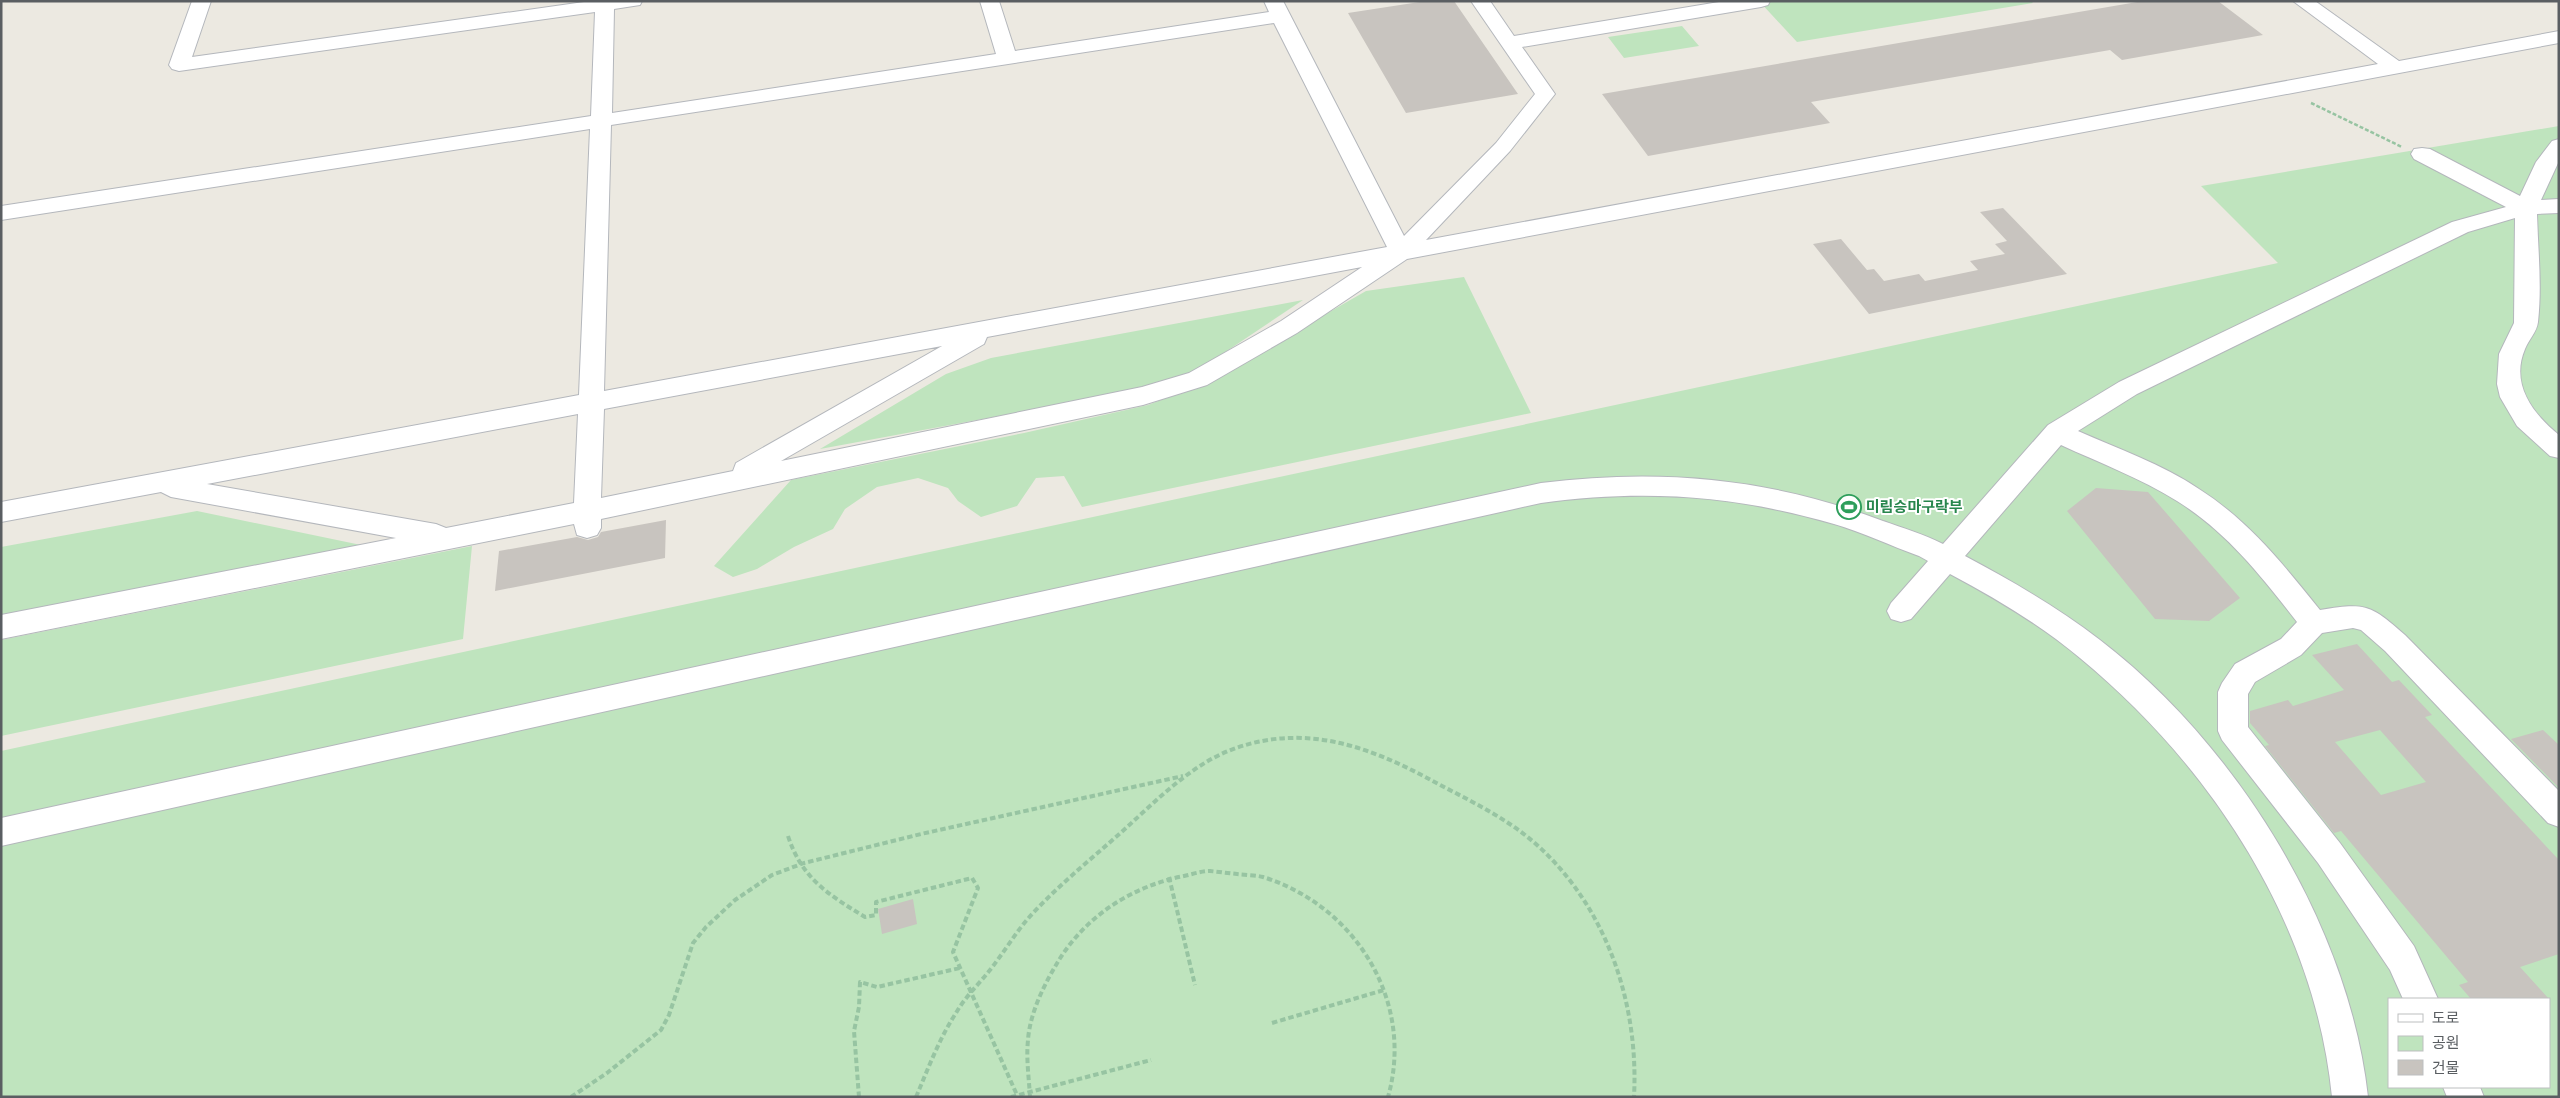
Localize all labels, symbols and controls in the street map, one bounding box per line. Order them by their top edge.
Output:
sports icon: 미림승마구락부 [1836,494,1862,520]
place label: 미림승마구락부 [1866,498,1963,516]
legend [2388,998,2550,1088]
text: 도로 [2432,1009,2460,1027]
text: 공원 [2432,1034,2460,1052]
text: 건물 [2432,1059,2460,1077]

